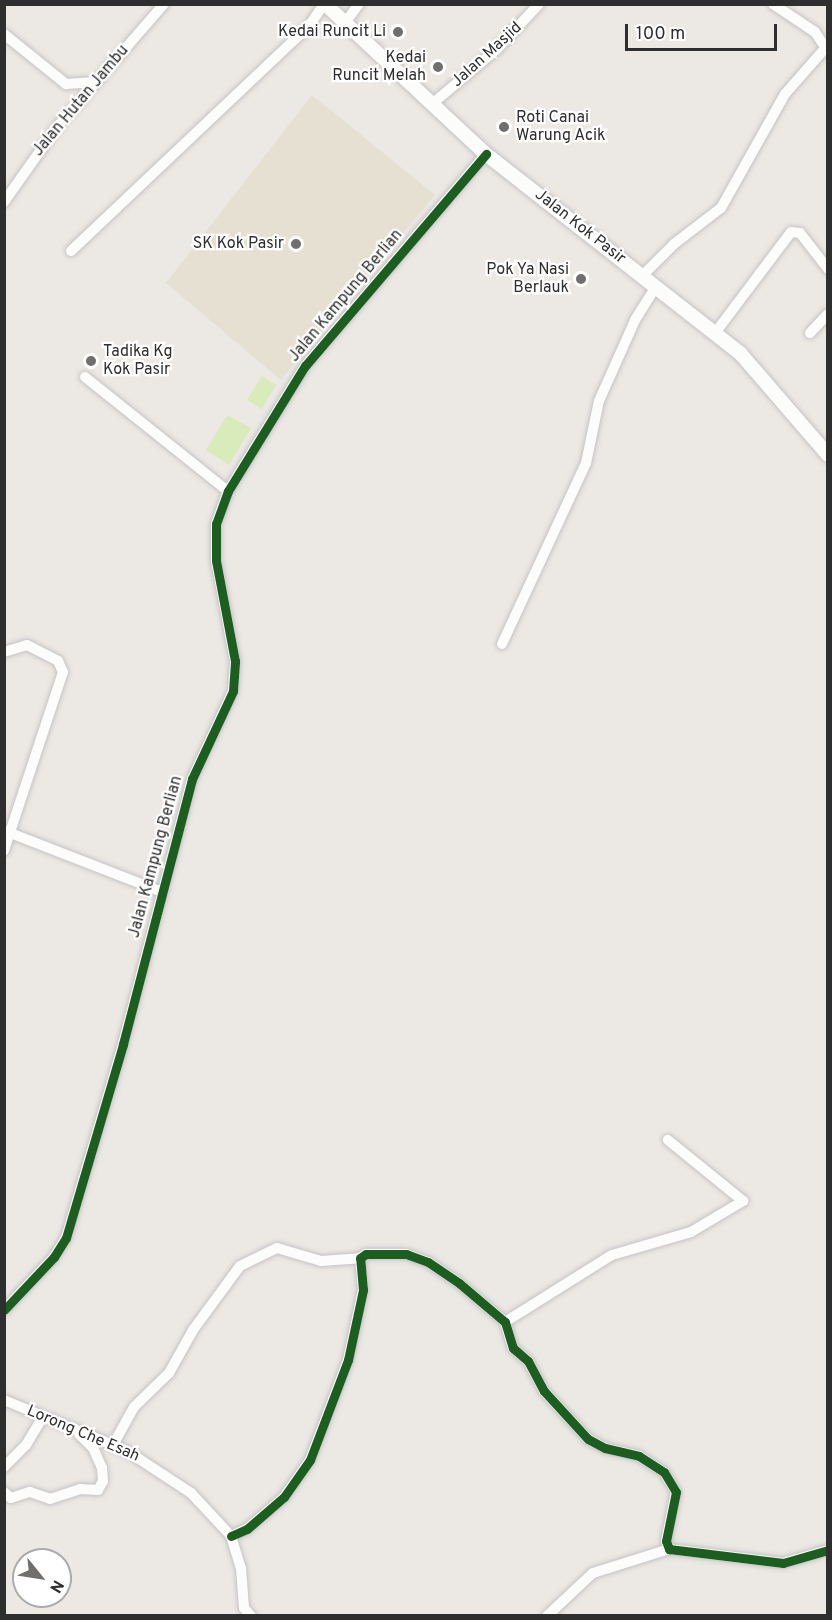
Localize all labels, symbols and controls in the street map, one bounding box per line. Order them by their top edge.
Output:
scale bar [628,12,780,50]
street label: Jalan Masjid [448,18,526,92]
place label: Kedai Runcit Li [278,22,386,42]
text: 100 m [636,23,685,46]
marker: Kedai Runcit Li [391,25,405,39]
street label: Jalan Hutan Jambu [29,42,133,160]
place label: Kedai Runcit Melah [332,48,426,86]
marker: Kedai Runcit Melah [431,60,445,74]
place label: Roti Canai Warung Acik [516,108,606,146]
marker: Roti Canai Warung Acik [497,120,511,134]
street label: Jalan Kok Pasir [531,186,629,268]
street label: Jalan Kampung Berlian [285,226,407,366]
place label: SK Kok Pasir [193,234,284,254]
marker: SK Kok Pasir [289,237,303,251]
place label: Pok Ya Nasi Berlauk [486,260,569,298]
marker: Pok Ya Nasi Berlauk [574,272,588,286]
place label: Tadika Kg Kok Pasir [103,342,172,380]
marker: Tadika Kg Kok Pasir [84,354,98,368]
street label: Jalan Kampung Berlian [125,774,187,940]
street label: Lorong Che Esah [24,1402,142,1466]
north arrow [12,1548,72,1608]
text: N [44,1576,67,1596]

